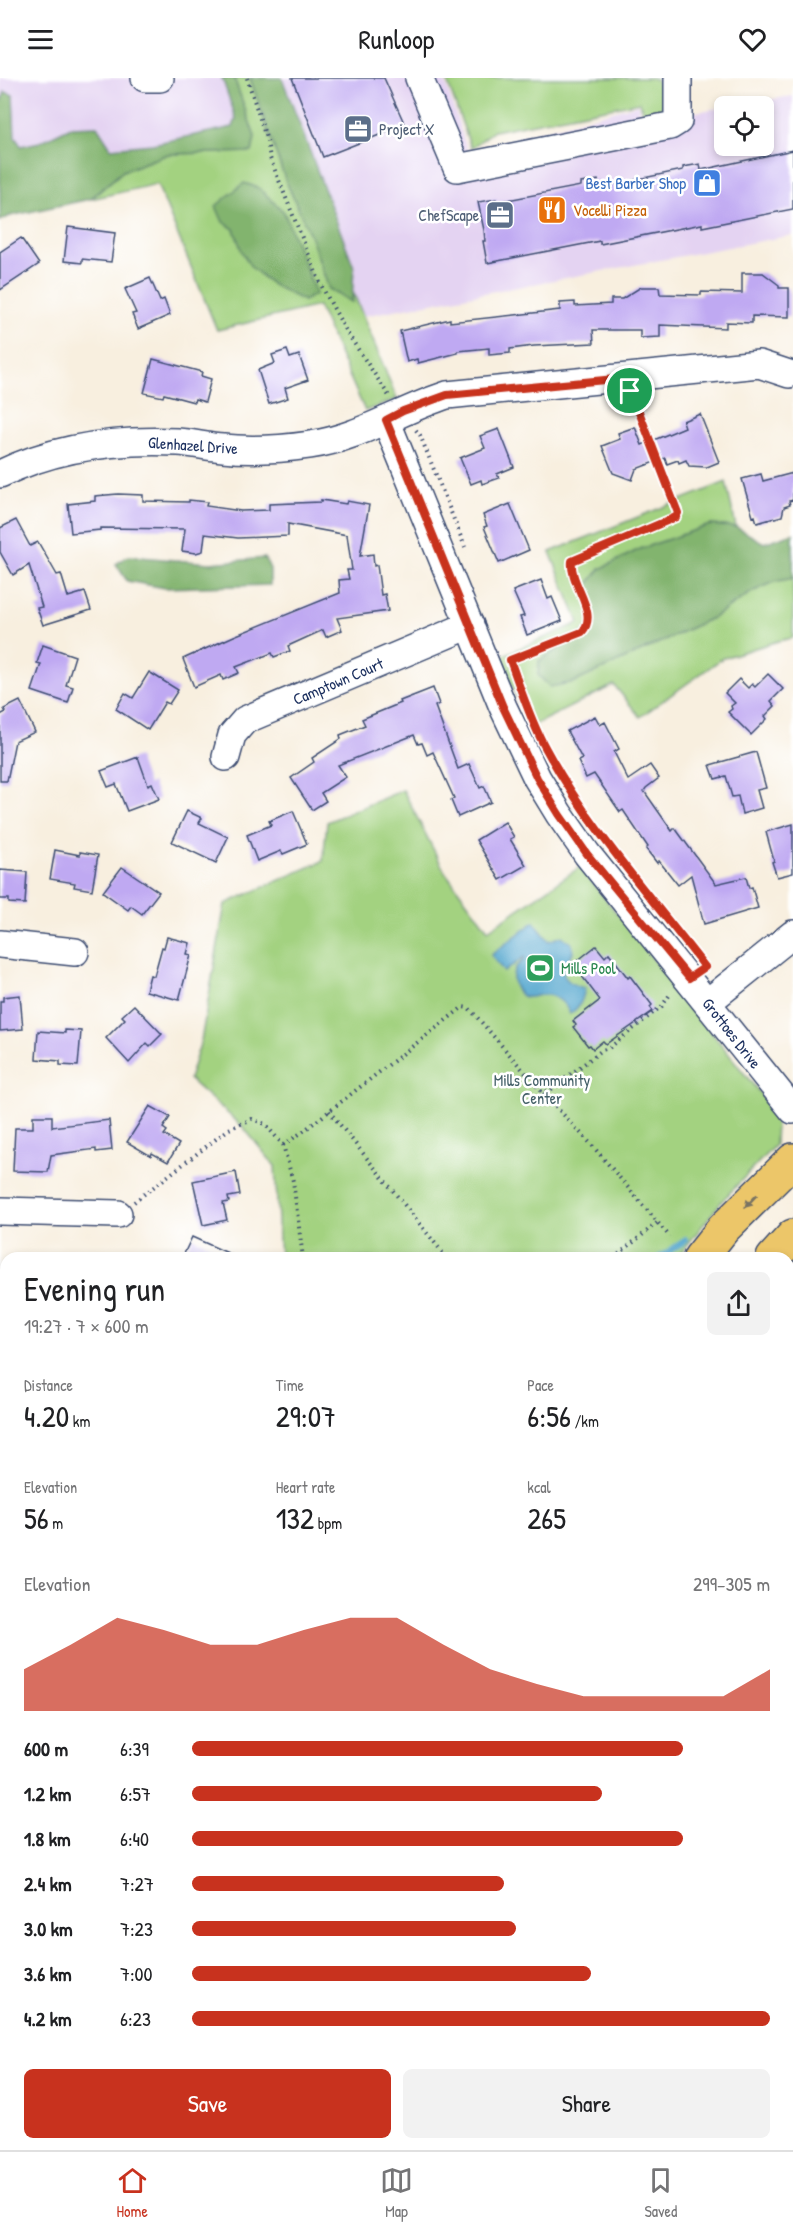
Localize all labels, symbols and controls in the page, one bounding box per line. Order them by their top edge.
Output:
text: Runloop [359,21,434,57]
icon: menu [24,23,57,56]
icon: heart [736,23,769,56]
map controls [714,96,774,156]
button: locate [714,96,774,156]
office icon: Project X [342,113,374,145]
place label: Project X [379,118,435,140]
shop icon: Best Barber Shop [691,167,723,199]
place label: Best Barber Shop [585,172,686,194]
restaurant icon: Vocelli Pizza [536,194,568,226]
office icon: ChefScape [484,199,516,231]
place label: Vocelli Pizza [573,199,646,221]
place label: ChefScape [418,204,480,226]
pin [604,365,655,416]
icon: arrive [613,374,646,407]
street label: Glenhazel Drive [147,431,239,459]
street label: Camptown Court [289,652,387,710]
sports icon: Mills Pool [524,952,556,984]
place label: Mills Pool [561,957,616,979]
street label: Grottoes Drive [697,993,767,1073]
park label: Mills Community Center [494,1069,590,1109]
one-way arrow [744,1193,758,1208]
text: Evening run [24,1267,165,1311]
button: share [707,1272,770,1335]
text: 19:27 · 7 × 600 m [24,1312,149,1339]
text: Distance [24,1374,73,1396]
text: Time [276,1374,304,1396]
text: Pace [527,1374,554,1396]
text: 4.20 [24,1396,69,1436]
text: 29:07 [276,1396,336,1436]
text: 6:56 [527,1396,571,1436]
text: km [69,1410,90,1432]
text: /km [571,1410,599,1432]
text: Elevation [24,1476,77,1498]
text: Heart rate [276,1476,335,1498]
text: kcal [527,1476,551,1498]
text: 56 [24,1498,49,1538]
text: 132 [276,1498,314,1538]
text: 265 [527,1498,566,1538]
text: m [49,1512,63,1534]
text: bpm [314,1512,342,1534]
text: Elevation [24,1570,90,1597]
text: 299–305 m [693,1570,770,1597]
text: 600 m [24,1735,68,1762]
text: 6:39 [120,1735,149,1762]
text: 1.2 km [24,1780,71,1807]
text: 6:57 [120,1780,151,1807]
text: 1.8 km [24,1825,71,1852]
text: 6:40 [120,1825,149,1852]
text: 2.4 km [24,1870,72,1897]
text: 7:27 [120,1870,154,1897]
text: 3.0 km [24,1915,73,1942]
text: 7:23 [120,1915,153,1942]
text: 3.6 km [24,1960,72,1987]
text: 7:00 [120,1960,152,1987]
text: 4.2 km [24,2005,72,2032]
text: 6:23 [120,2005,151,2032]
button: Save [24,2069,391,2138]
button: Share [403,2069,770,2138]
tab: Home [116,2164,149,2222]
tab: Map [380,2164,413,2222]
tab: Saved [644,2164,677,2222]

